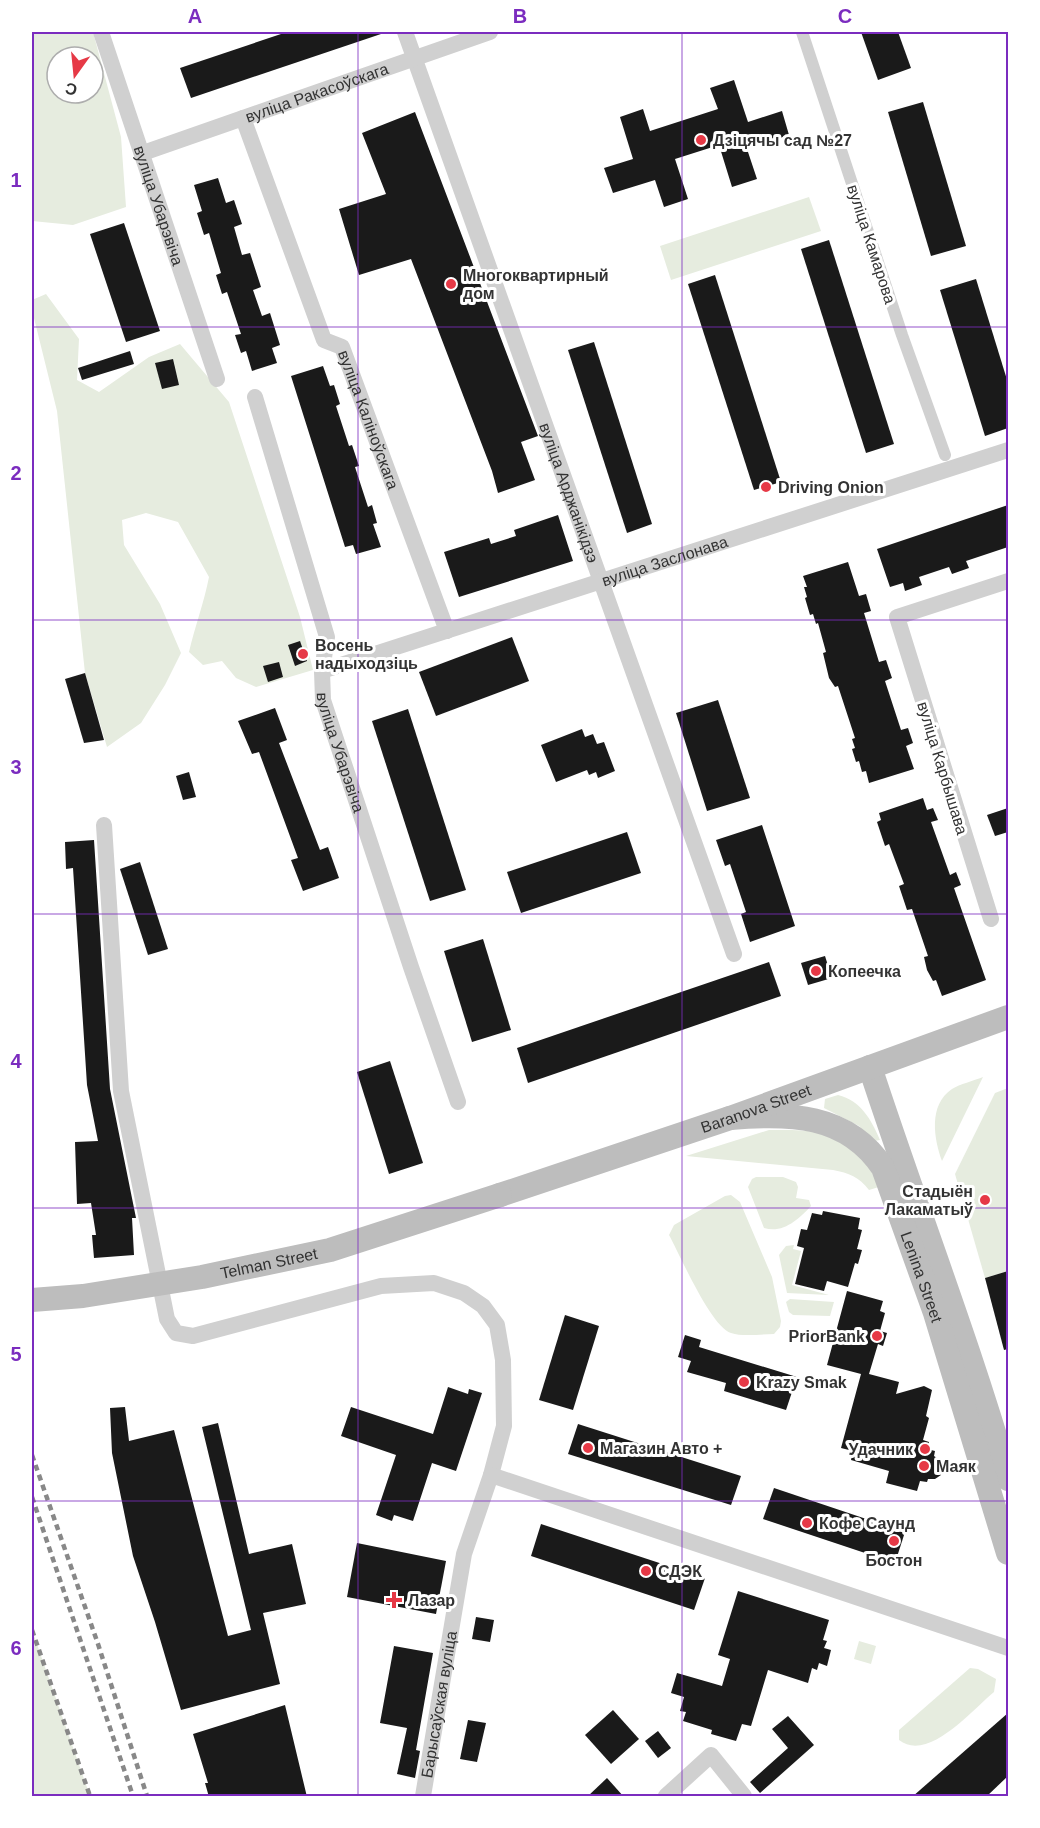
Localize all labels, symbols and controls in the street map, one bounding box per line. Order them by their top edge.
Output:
text: A [188,5,202,27]
text: B [513,5,527,27]
text: C [838,5,852,27]
north arrow [45,45,105,105]
street label: вуліца Ракасоўскага [243,60,391,126]
text: С [63,79,79,99]
place label: Дзіцячы сад №27 [713,132,852,149]
marker: Дзіцячы сад №27 [694,133,708,147]
street label: вуліца Убарэвіча [131,144,186,268]
text: 1 [10,169,22,191]
street label: вуліца Камарова [844,182,899,306]
place label: Многоквартирный дом [463,267,609,302]
marker: Многоквартирный дом [444,277,458,291]
street label: вуліца Каліноўскага [335,348,402,492]
street label: вуліца Арджанікідзэ [536,421,602,565]
text: 2 [10,462,22,484]
place label: Driving Onion [778,479,884,496]
marker: Driving Onion [759,480,773,494]
street label: вуліца Заслонава [600,533,730,589]
place label: Восень надыходзіць [315,637,418,672]
marker: Восень надыходзіць [296,647,310,661]
street label: вуліца Убарэвіча [314,692,367,815]
street label: вуліца Карбышава [914,700,971,837]
text: 3 [10,756,22,778]
place label: Копеечка [828,963,901,980]
marker: Копеечка [809,964,823,978]
text: 4 [10,1050,22,1072]
street label: Baranova Street [699,1081,814,1136]
place label: Стадыён Лакаматыў [885,1183,973,1218]
marker: Стадыён Лакаматыў [978,1193,992,1207]
street label: Lenina Street [897,1229,945,1325]
street label: Telman Street [219,1245,320,1282]
place label: PriorBank [789,1328,865,1345]
marker: PriorBank [870,1329,884,1343]
text: 5 [10,1343,22,1365]
place label: Krazy Smak [756,1374,847,1391]
marker: Krazy Smak [737,1375,751,1389]
place label: Магазин Авто + [600,1440,722,1457]
marker: Магазин Авто + [581,1441,595,1455]
place label: Удачник [849,1441,914,1458]
marker: Удачник [918,1442,932,1456]
place label: Маяк [936,1458,977,1475]
marker: Маяк [917,1459,931,1473]
place label: Кофе Саунд [819,1515,915,1532]
marker: Кофе Саунд [800,1516,814,1530]
marker: Бостон [887,1534,901,1548]
place label: Бостон [865,1552,923,1569]
place label: СДЭК [658,1563,702,1580]
marker: СДЭК [639,1564,653,1578]
marker: Лазар [385,1591,403,1609]
place label: Лазар [408,1592,455,1609]
street label: Барысаўская вуліца [418,1629,460,1779]
text: 6 [10,1637,22,1659]

